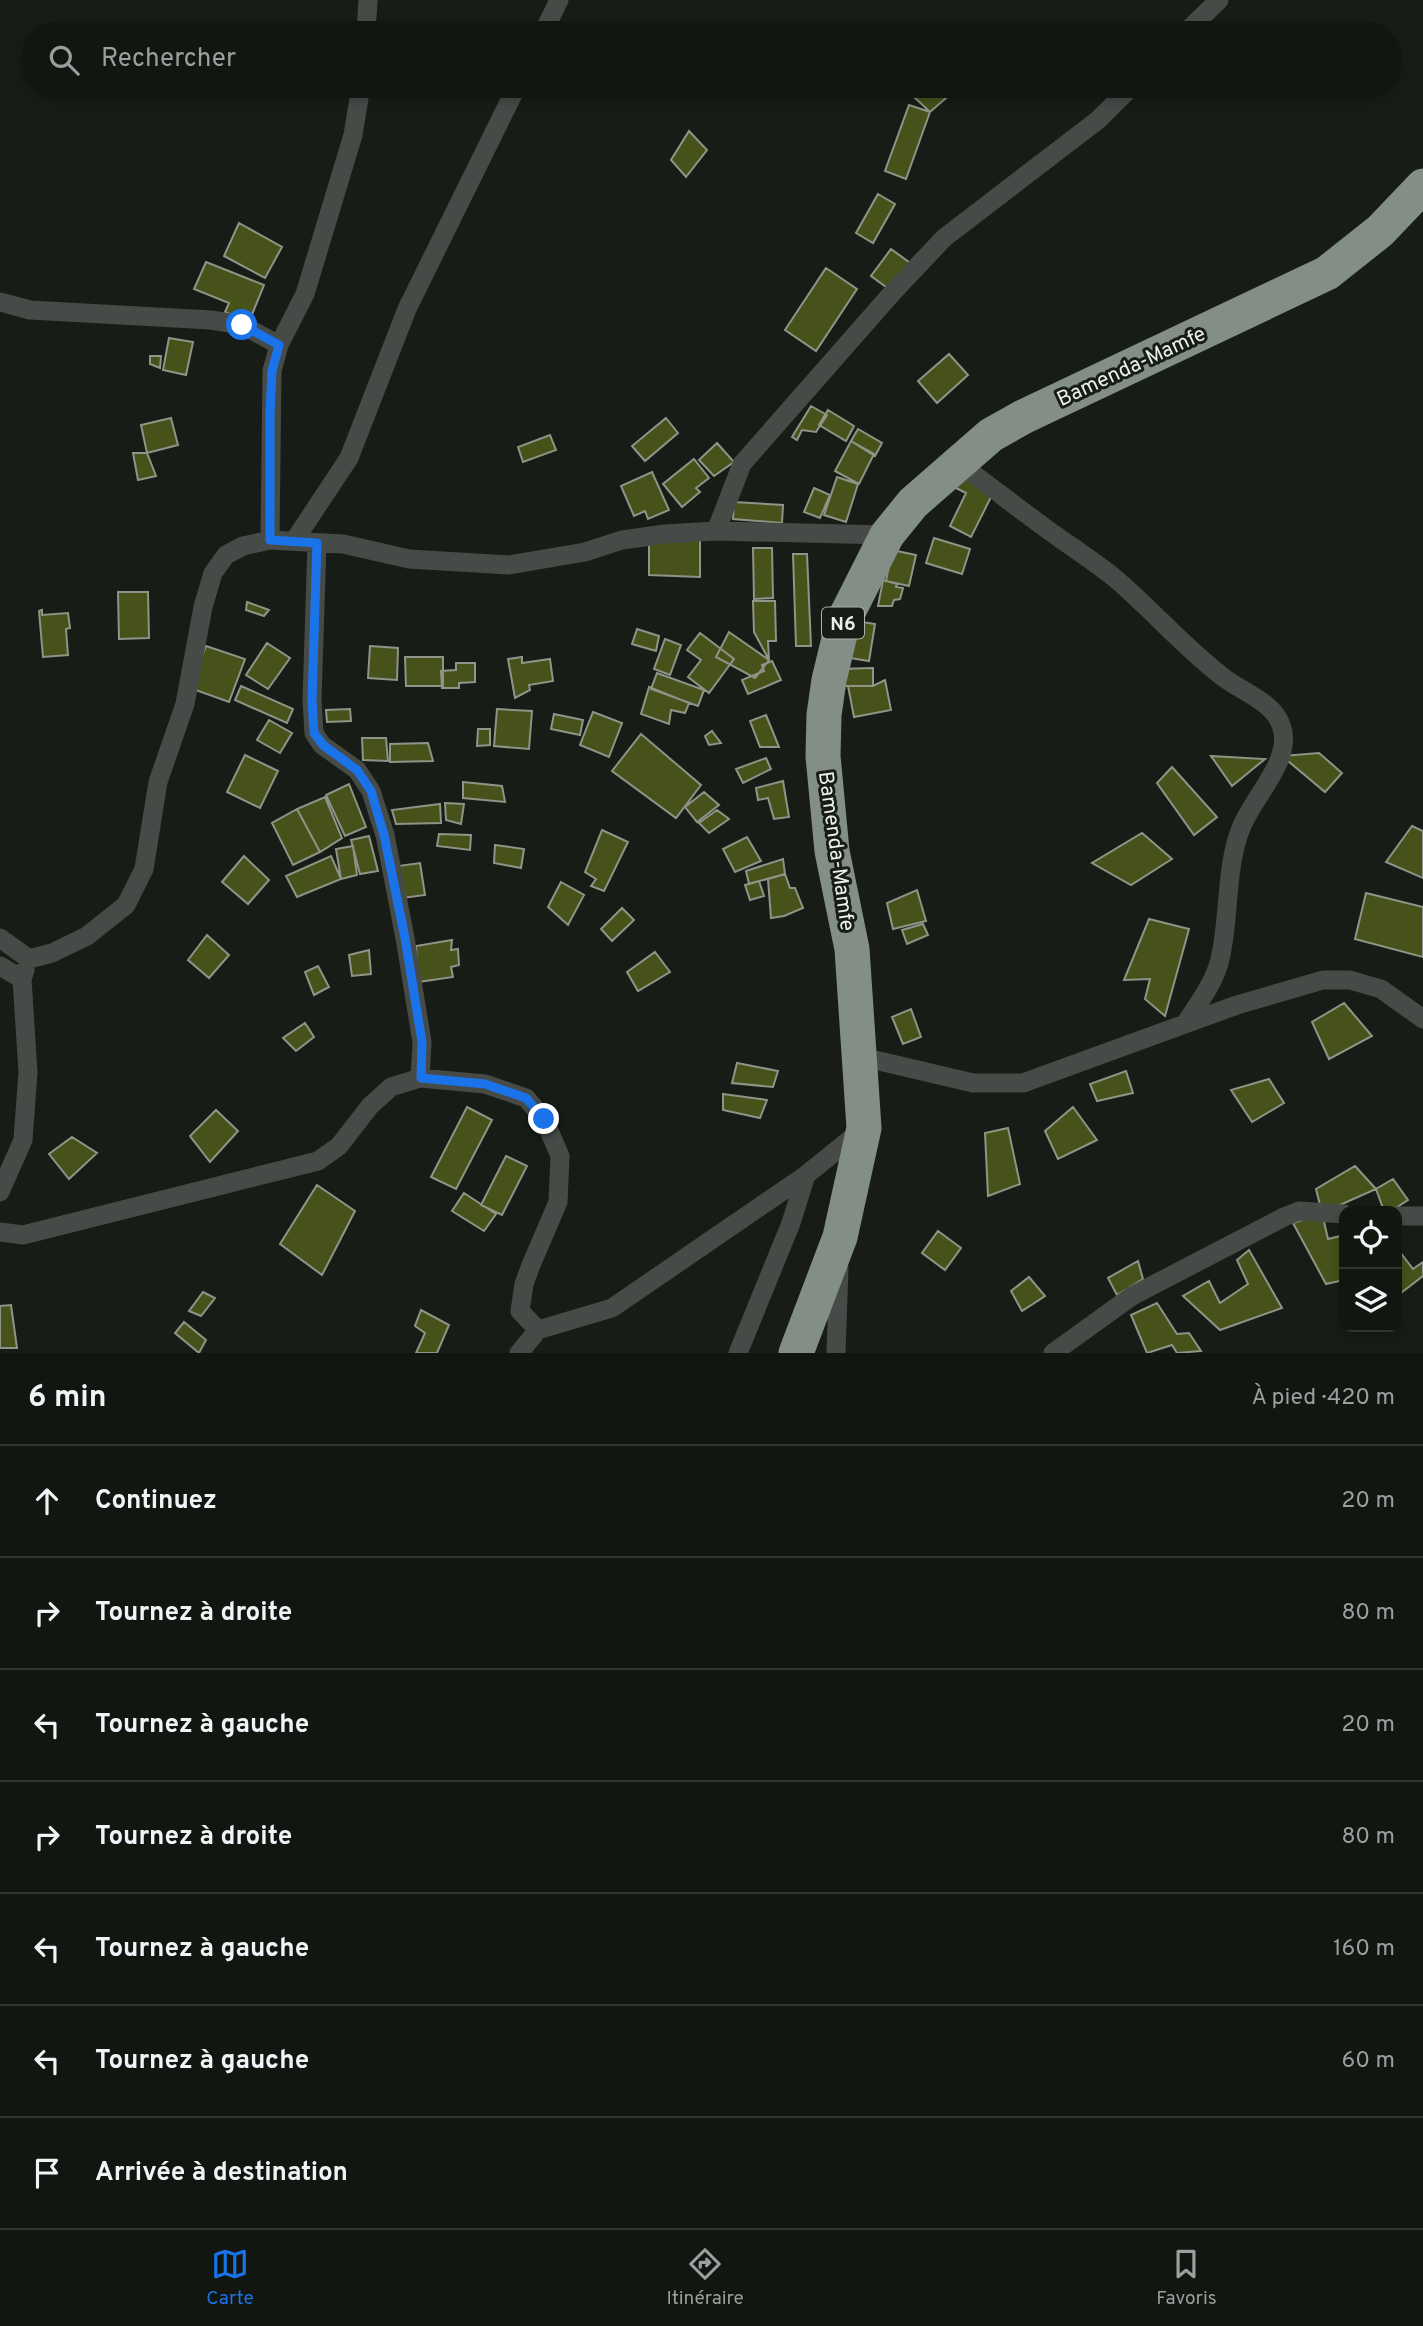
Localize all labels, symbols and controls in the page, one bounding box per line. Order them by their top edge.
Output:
search box [21,21,1402,98]
icon: search [45,41,83,79]
text: Rechercher [101,43,236,76]
route start [226,309,257,340]
street label: Bamenda-Mamfe [1053,321,1210,414]
road number: N6 [822,608,864,638]
street label: Bamenda-Mamfe [811,770,860,933]
route end [528,1103,559,1134]
map controls [1339,1206,1402,1332]
button: locate [1339,1206,1402,1269]
button: layers [1339,1269,1402,1332]
text: 6 min [28,1380,106,1417]
text: À pied · 420 m [1252,1384,1395,1413]
icon: ahead [28,1482,66,1520]
text: Continuez [95,1485,217,1518]
text: 20 m [1341,1487,1395,1516]
icon: right [28,1594,66,1632]
text: Tournez à droite [95,1597,292,1630]
text: 80 m [1342,1599,1395,1628]
icon: left [28,1706,66,1744]
text: Tournez à gauche [95,1709,309,1742]
text: 20 m [1341,1711,1395,1740]
icon: right [28,1818,66,1856]
text: Tournez à droite [95,1821,292,1854]
text: 80 m [1342,1823,1395,1852]
icon: left [28,1930,66,1968]
text: Tournez à gauche [95,1933,309,1966]
text: 160 m [1333,1935,1395,1964]
icon: left [28,2042,66,2080]
text: Tournez à gauche [95,2045,309,2078]
text: 60 m [1342,2047,1395,2076]
icon: arrive [28,2154,66,2192]
text: Arrivée à destination [95,2157,348,2190]
tab: Carte [206,2245,254,2311]
tab: Itinéraire [666,2245,744,2311]
tab: Favoris [1156,2245,1217,2311]

